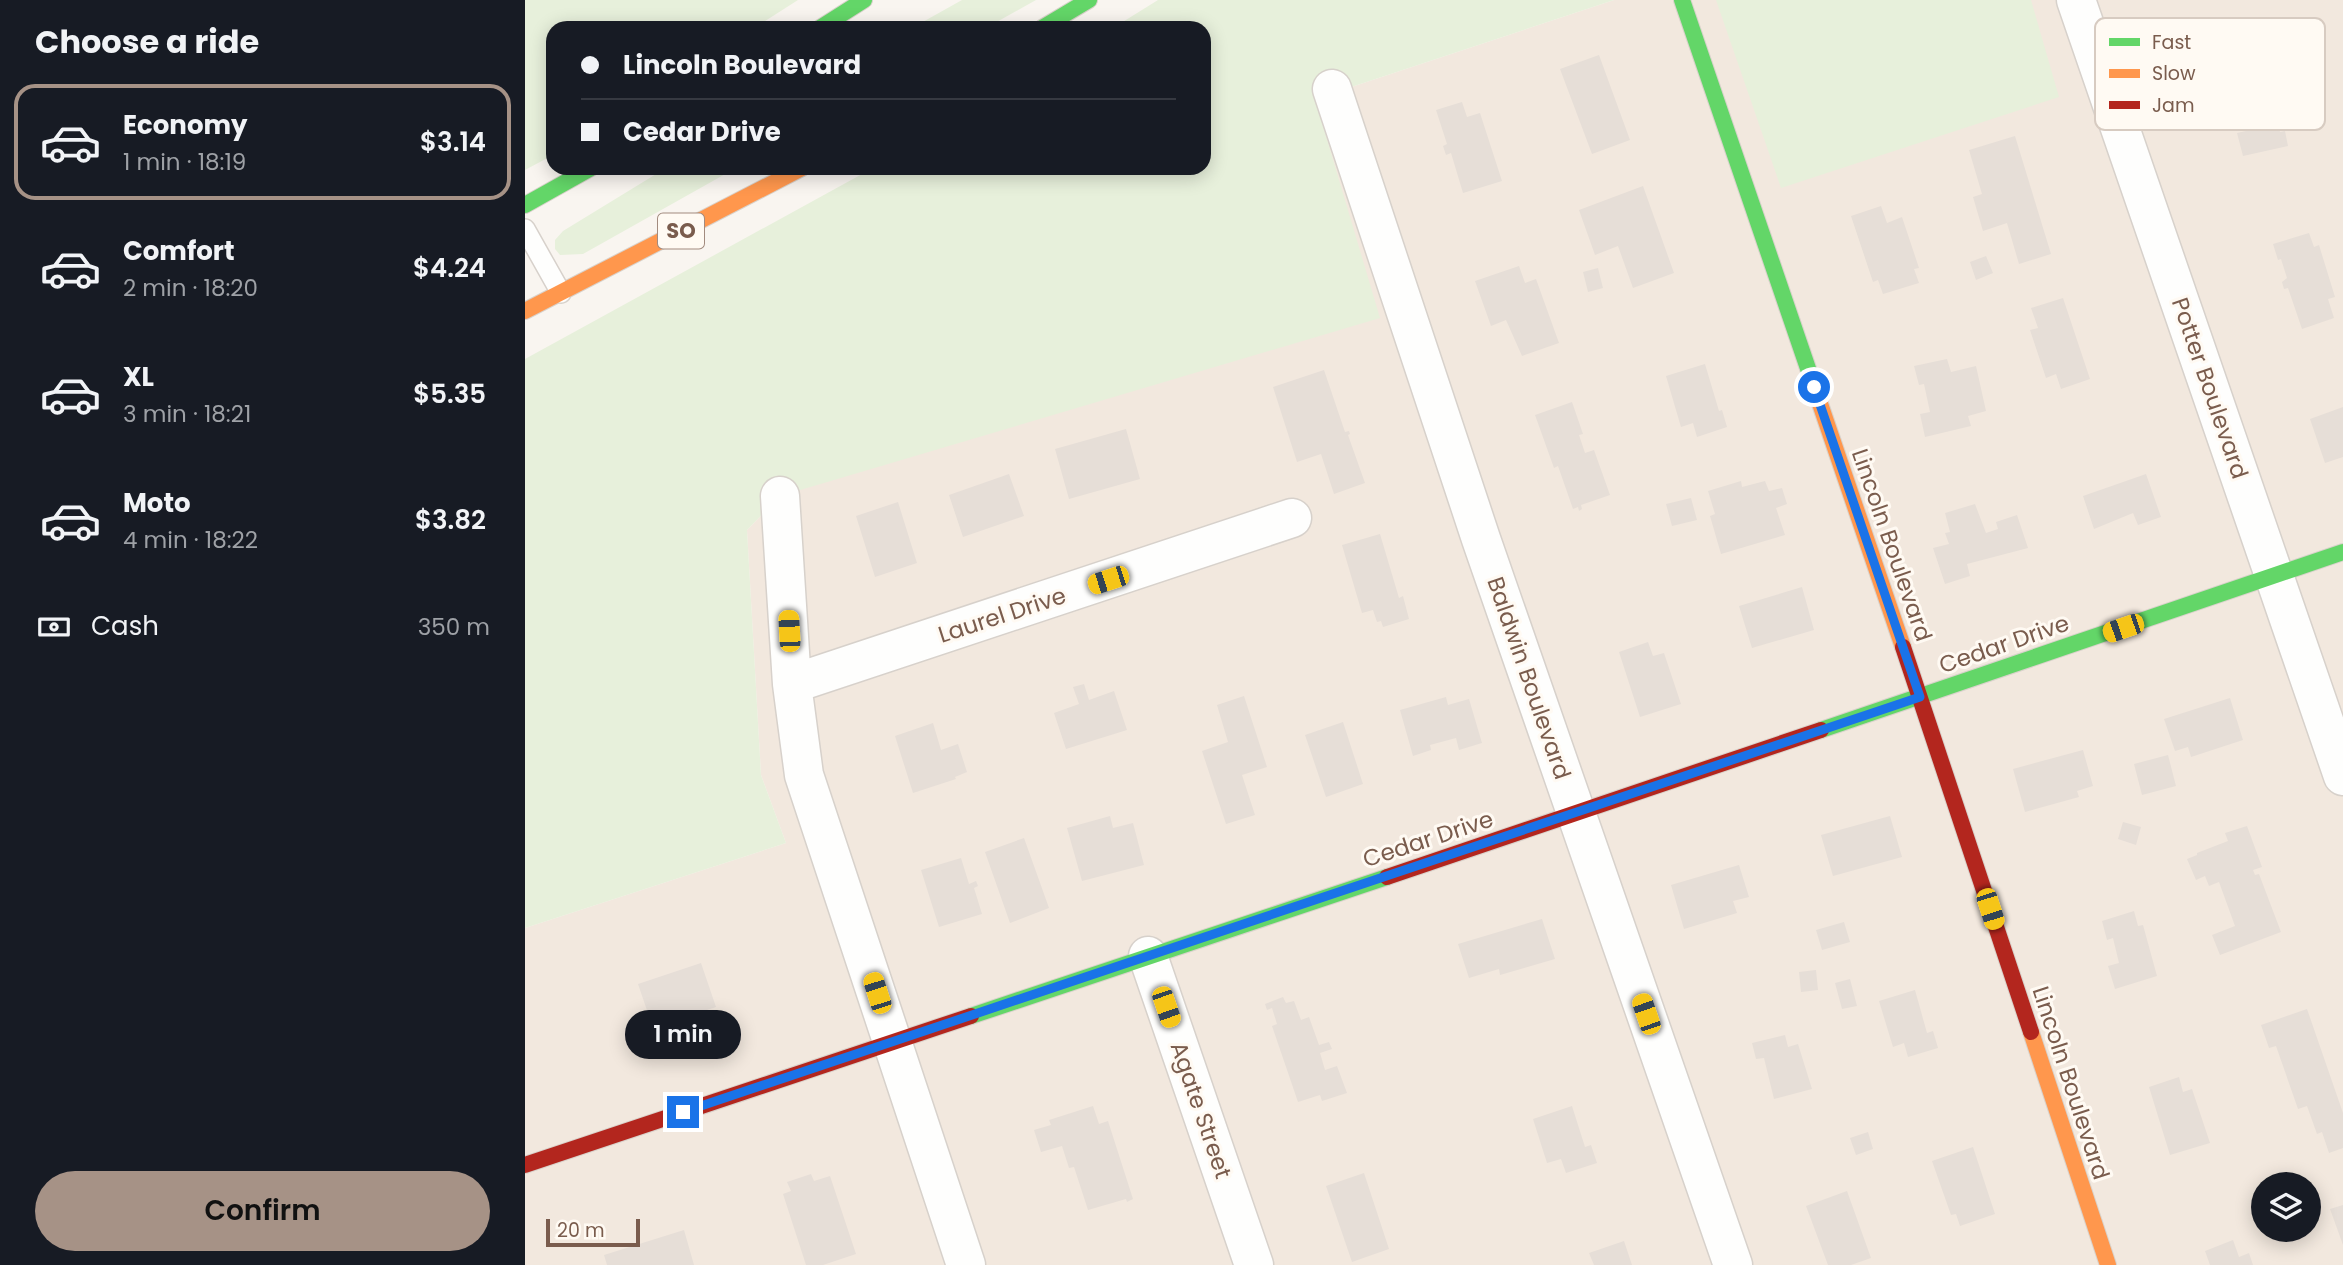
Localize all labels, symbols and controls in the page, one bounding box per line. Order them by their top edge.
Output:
legend [2095,18,2325,130]
text: Choose a ride [35,19,259,64]
text: Fast [2152,29,2191,56]
text: Lincoln Boulevard [623,47,861,83]
text: Slow [2152,60,2196,87]
text: Jam [2152,92,2194,119]
text: Economy [123,107,247,143]
icon: car [39,111,102,174]
text: Cedar Drive [623,114,781,150]
text: $3.14 [420,124,486,160]
text: 1 min · 18:19 [123,146,246,178]
road number: SO [658,214,704,248]
text: Comfort [123,233,235,269]
icon: car [39,237,102,300]
text: $4.24 [413,250,486,286]
text: 2 min · 18:20 [123,272,258,304]
street label: Potter Boulevard [2164,293,2256,483]
text: XL [123,359,154,395]
icon: car [39,363,102,426]
route start [1798,371,1830,403]
text: $5.35 [413,376,486,412]
text: 3 min · 18:21 [123,398,251,430]
street label: Lincoln Boulevard [1844,445,1940,645]
text: Moto [123,485,191,521]
icon: car [39,489,102,552]
text: $3.82 [415,502,486,538]
text: 4 min · 18:22 [123,524,258,556]
car [1085,564,1132,596]
street label: Baldwin Boulevard [1479,572,1579,784]
street label: Laurel Drive [934,579,1070,651]
street label: Cedar Drive [1935,607,2073,681]
icon: cash [35,608,73,646]
text: Cash [91,608,159,644]
car [778,609,801,653]
text: 350 m [418,611,490,643]
car [2100,611,2147,645]
street label: Cedar Drive [1359,803,1497,875]
car [1974,886,2007,932]
car [861,970,894,1016]
street label: Lincoln Boulevard [2025,982,2117,1184]
car [1150,984,1183,1030]
car [1630,991,1663,1037]
callout: 1 min [625,1010,741,1060]
text: 1 min [653,1018,713,1050]
street label: Agate Street [1163,1037,1239,1183]
route end [667,1096,699,1128]
button: Confirm [35,1171,490,1251]
map controls [2251,1172,2321,1242]
button: layers [2251,1172,2321,1242]
scale bar [546,1216,641,1248]
text: 20 m [557,1217,605,1244]

